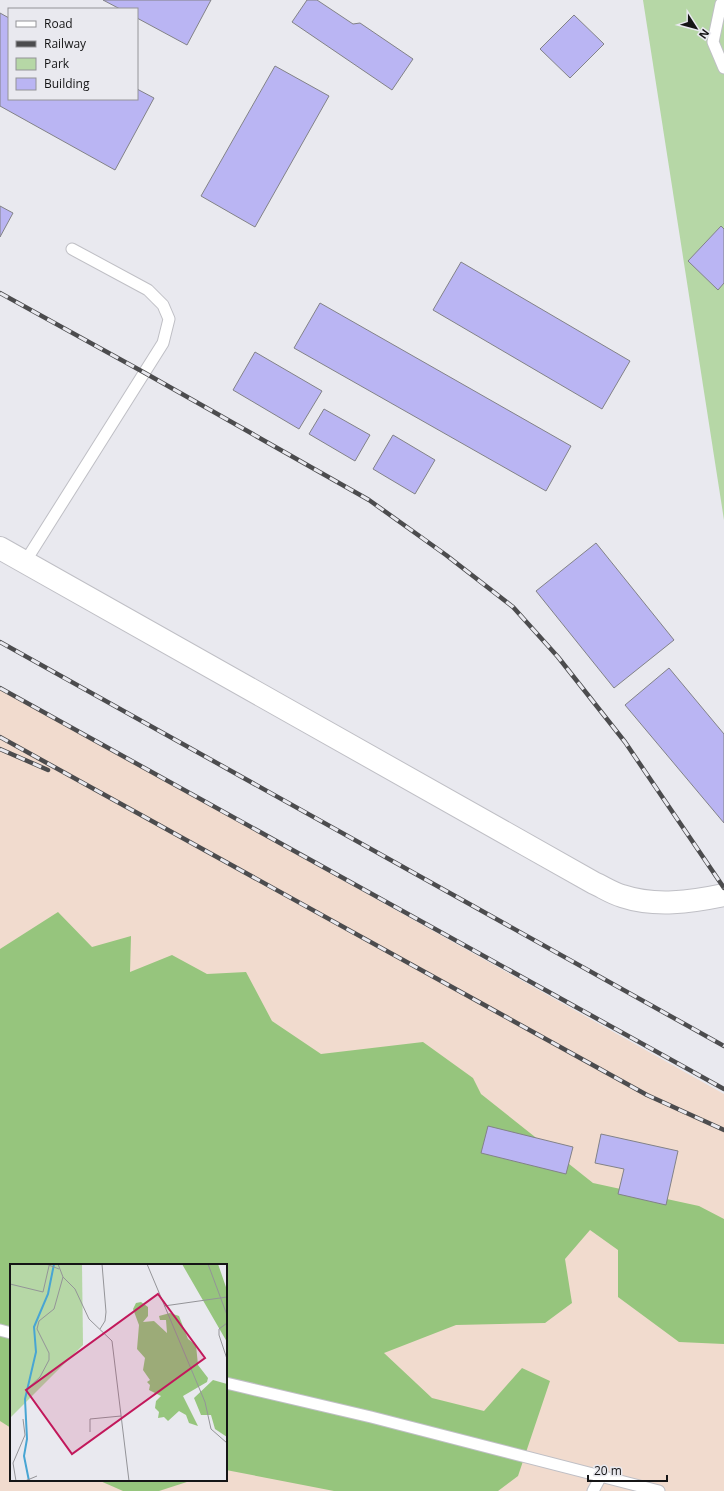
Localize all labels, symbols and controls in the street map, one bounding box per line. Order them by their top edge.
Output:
legend [8,8,138,100]
north arrow [676,8,716,48]
text: Road [44,15,73,32]
text: N [696,26,713,42]
text: Railway [44,35,87,52]
text: Park [44,55,70,72]
text: Building [44,75,90,92]
inset map [10,1264,227,1481]
scale bar [588,1457,667,1483]
text: 20 m [594,1462,622,1479]

